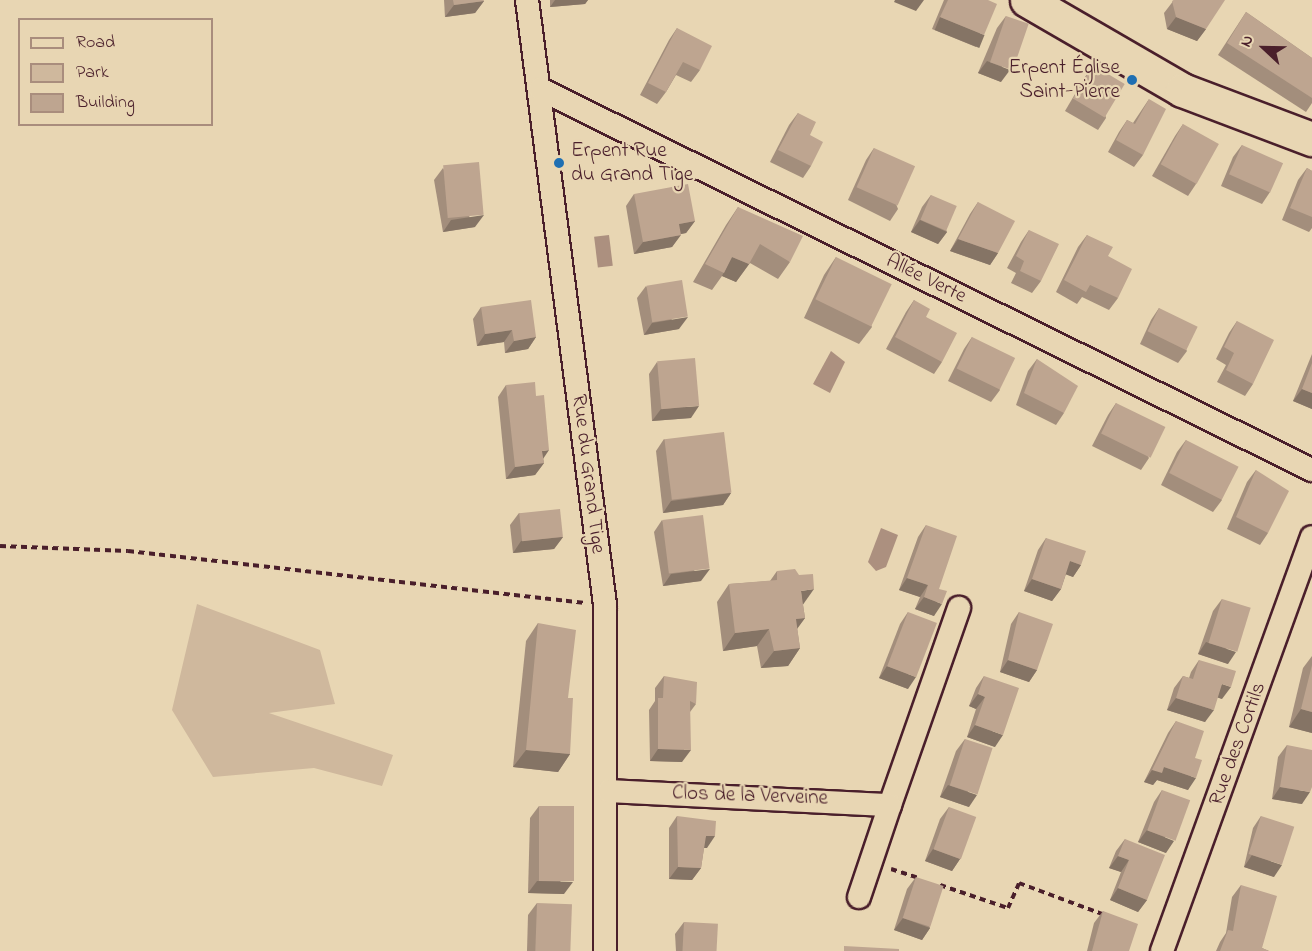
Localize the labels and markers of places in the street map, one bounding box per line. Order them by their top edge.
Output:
place label: Erpent Église Saint-Pierre [1009,55,1120,105]
marker: Erpent Église Saint-Pierre [1125,73,1139,87]
place label: Erpent Rue du Grand Tige [571,138,693,188]
marker: Erpent Rue du Grand Tige [552,156,566,170]

